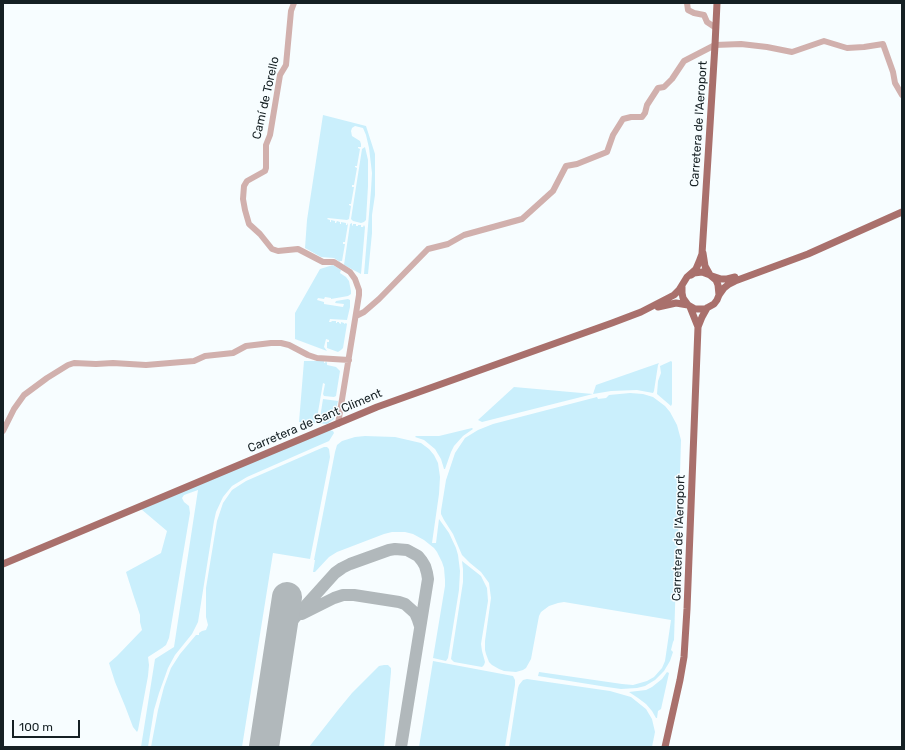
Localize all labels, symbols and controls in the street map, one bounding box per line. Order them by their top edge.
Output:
street label: Camí de Torello [249,55,283,141]
street label: Carretera de l'Aeroport [687,60,711,188]
street label: Carretera de Sant Climent [246,386,384,456]
street label: Carretera de l'Aeroport [670,475,688,601]
scale bar [14,712,82,738]
text: 100 m [19,720,53,734]

